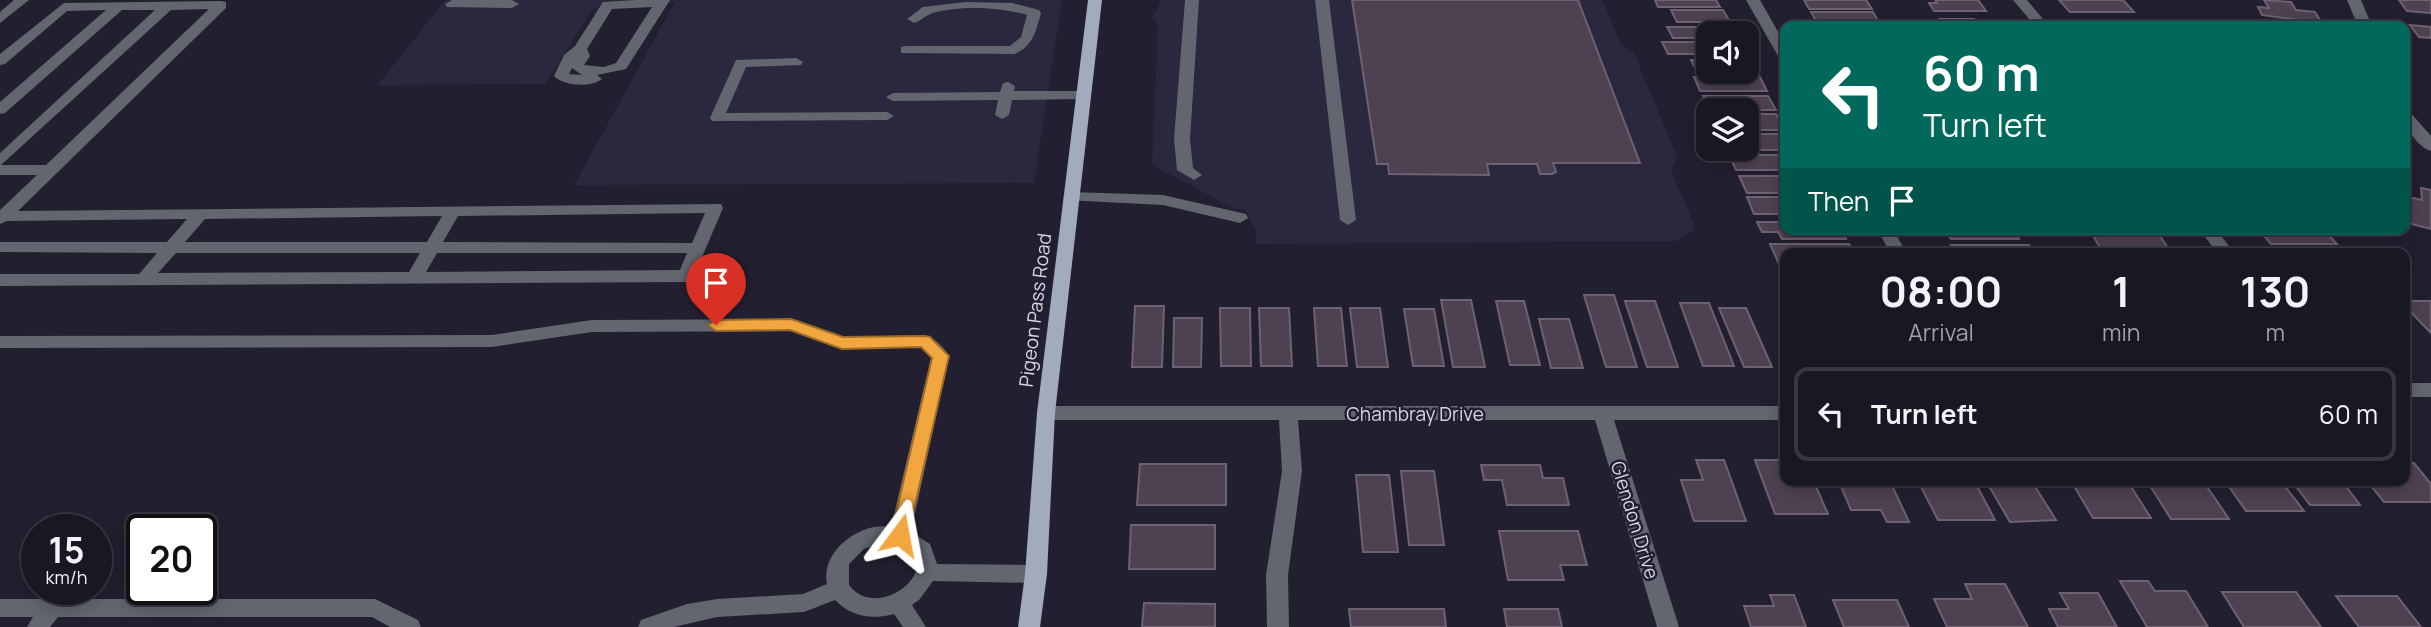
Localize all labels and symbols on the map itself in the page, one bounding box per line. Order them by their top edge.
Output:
street label: Pigeon Pass Road [1013,232,1057,388]
pin [686,253,746,325]
street label: Chambray Drive [1346,401,1484,427]
street label: Glendon Drive [1605,458,1665,582]
position arrow [863,498,937,572]
speed limit sign: 20 [126,514,217,605]

